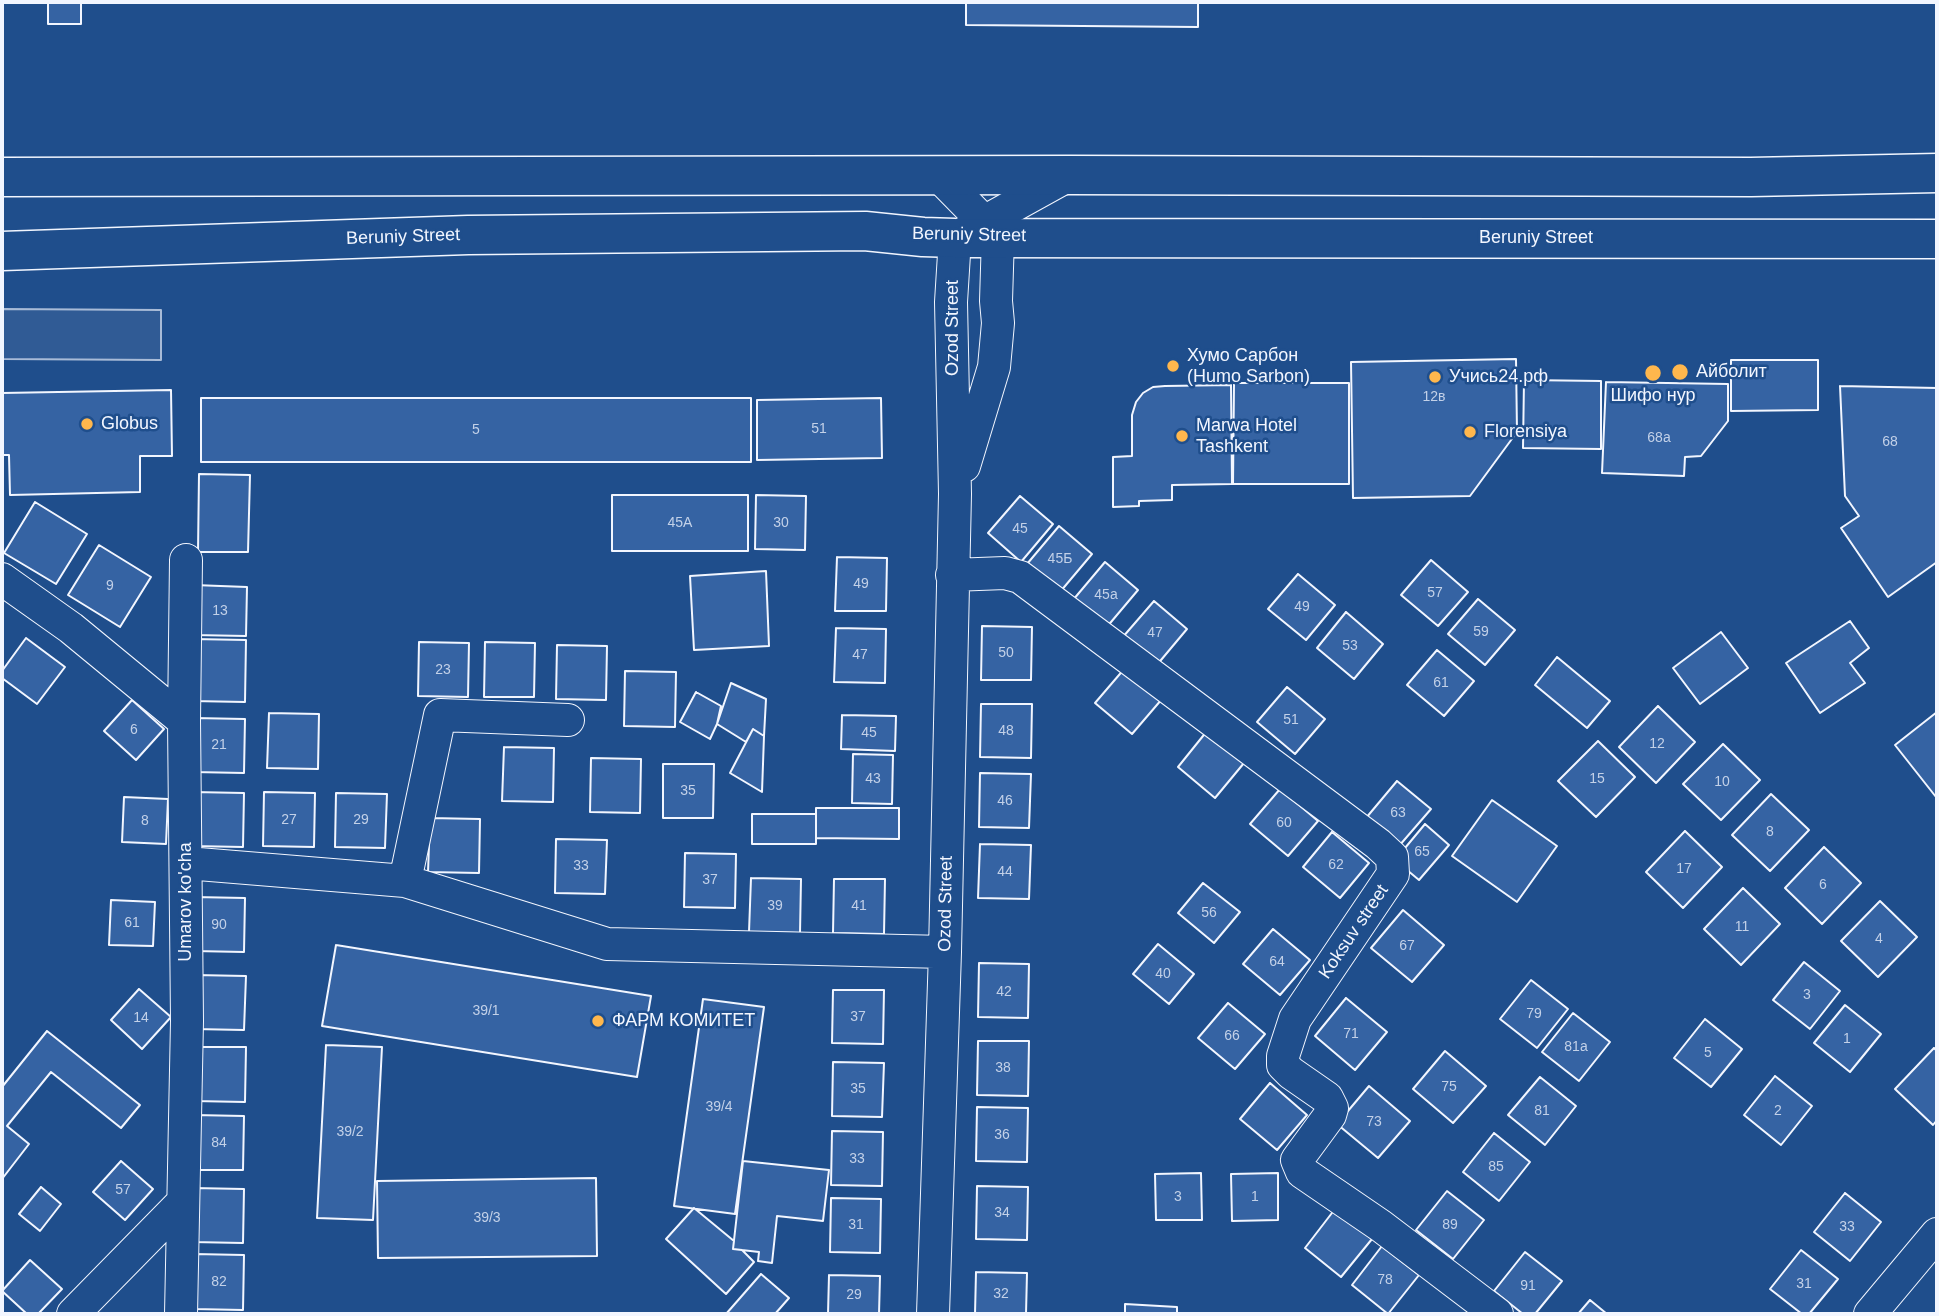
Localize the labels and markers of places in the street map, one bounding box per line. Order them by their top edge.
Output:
place label: Хумо Сарбон (Humo Sarbon) [1187,345,1310,388]
marker: Хумо Сарбон (Humo Sarbon) [1165,358,1181,374]
place label: Айболит [1696,361,1767,383]
marker: Айболит [1670,362,1690,382]
marker: Шифо нур [1643,363,1663,383]
place label: Учись24.рф [1449,366,1548,388]
marker: Учись24.рф [1427,369,1443,385]
place label: Шифо нур [1610,385,1696,407]
place label: Globus [101,413,158,435]
place label: Marwa Hotel Tashkent [1196,415,1297,458]
marker: Globus [79,416,95,432]
place label: Florensiya [1484,421,1567,443]
marker: Florensiya [1462,424,1478,440]
marker: Marwa Hotel Tashkent [1174,428,1190,444]
place label: ФАРМ КОМИТЕТ [612,1010,755,1032]
marker: ФАРМ КОМИТЕТ [590,1013,606,1029]

